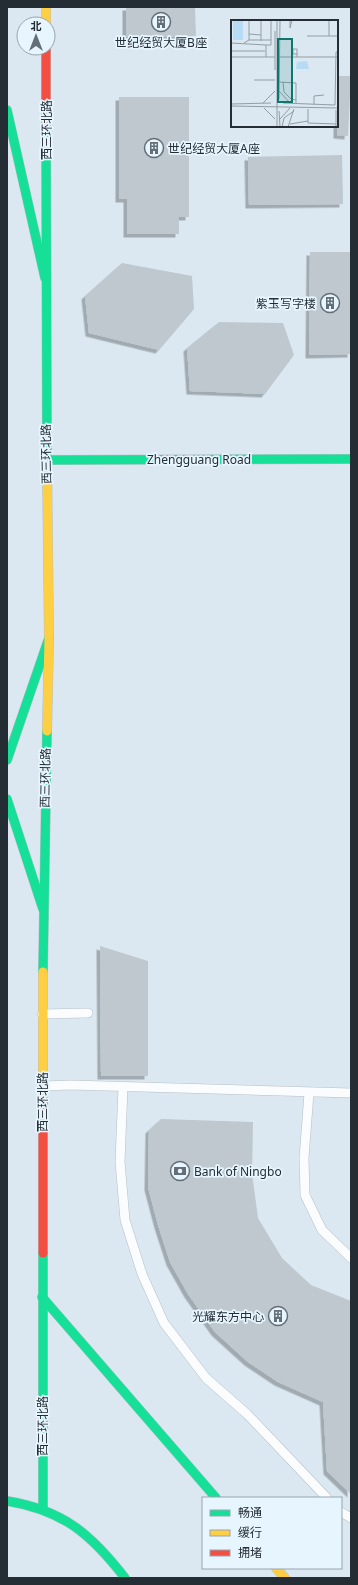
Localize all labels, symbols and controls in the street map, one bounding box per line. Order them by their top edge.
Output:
building icon: 世纪经贸大厦B座 [150,11,172,33]
north arrow [16,16,56,56]
text: 北 [31,18,42,33]
inset map [231,20,338,127]
place label: 世纪经贸大厦B座 [115,34,207,51]
street label: 西三环北路 [38,100,55,160]
building icon: 世纪经贸大厦A座 [143,137,165,159]
place label: 世纪经贸大厦A座 [168,140,260,157]
building icon: 紫玉写字楼 [319,292,341,314]
place label: 紫玉写字楼 [256,295,316,312]
street label: 西三环北路 [37,424,55,484]
street label: Zhengguang Road [147,451,251,468]
street label: 西三环北路 [36,748,54,808]
street label: 西三环北路 [34,1072,51,1132]
bank icon: Bank of Ningbo [169,1160,191,1182]
place label: Bank of Ningbo [194,1163,282,1180]
building icon: 光耀东方中心 [267,1305,289,1327]
place label: 光耀东方中心 [192,1308,264,1325]
street label: 西三环北路 [34,1396,51,1456]
legend [202,1497,342,1569]
text: 畅通 [238,1504,262,1521]
text: 缓行 [238,1524,262,1541]
text: 拥堵 [238,1544,262,1561]

